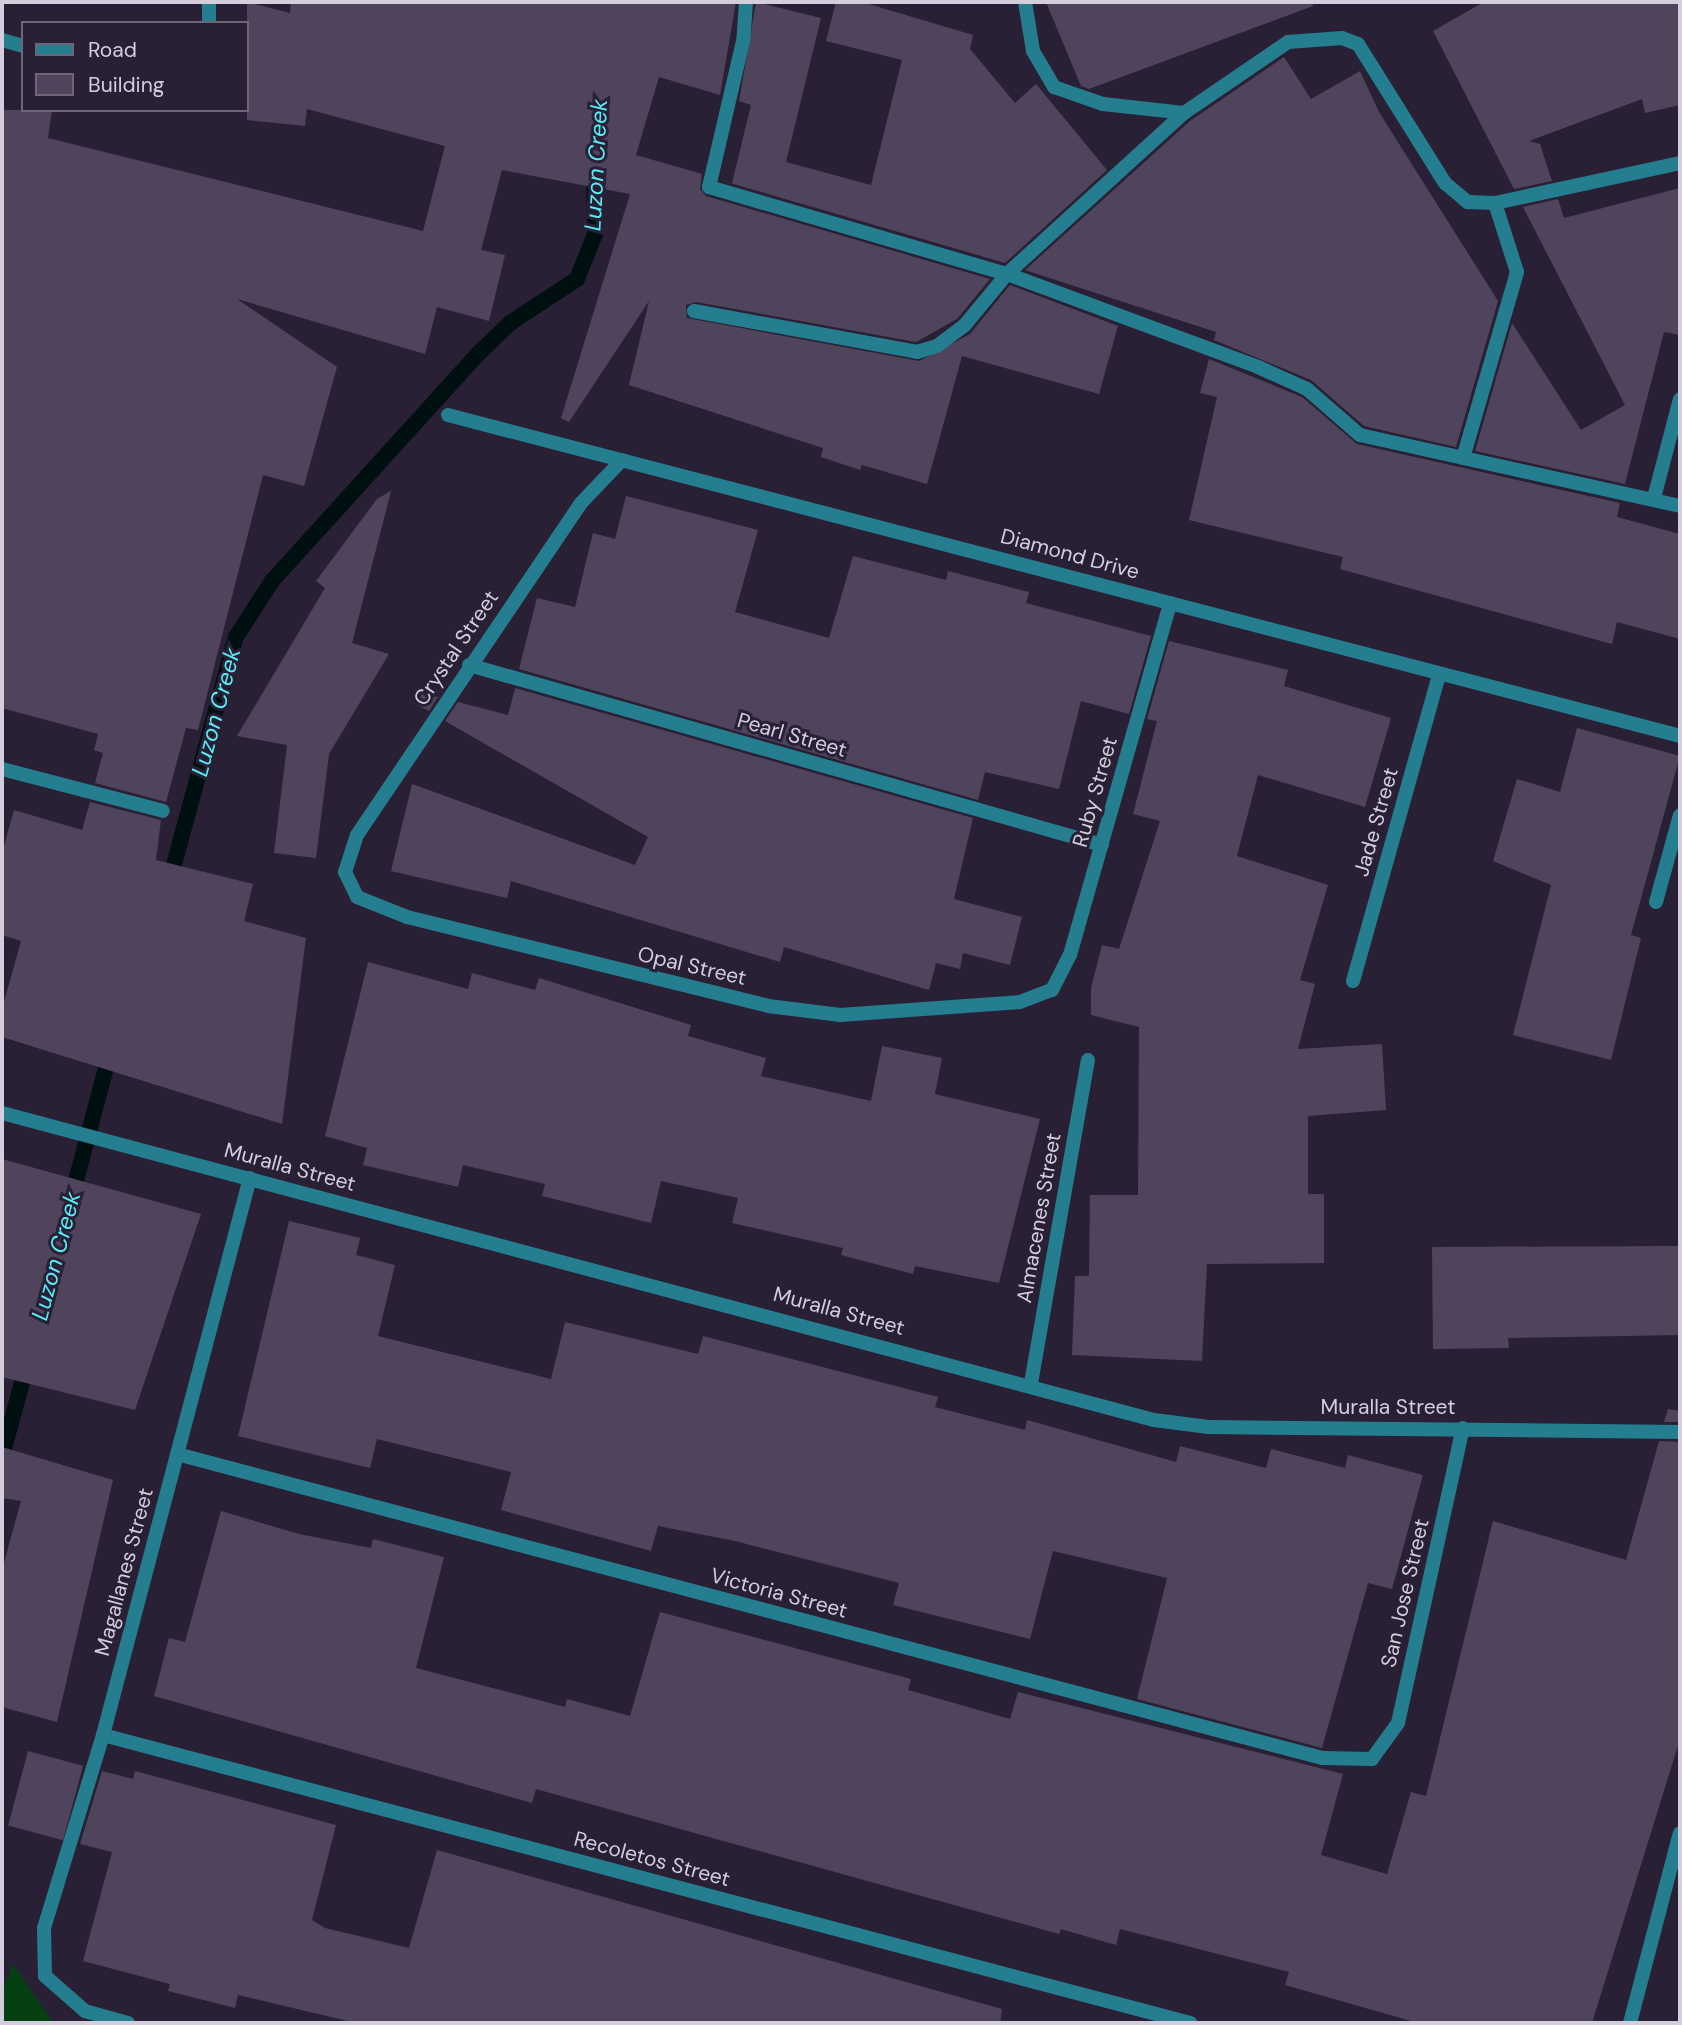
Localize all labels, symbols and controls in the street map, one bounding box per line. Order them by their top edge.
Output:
legend [21,21,248,112]
text: Road [88,36,137,64]
text: Building [88,71,164,99]
water label: Luzon Creek [579,98,613,232]
street label: Diamond Drive [998,523,1142,585]
street label: Crystal Street [408,586,504,710]
water label: Luzon Creek [186,645,246,779]
street label: Pearl Street [734,707,850,763]
street label: Ruby Street [1067,734,1123,850]
street label: Jade Street [1348,765,1404,879]
street label: Opal Street [635,941,749,991]
street label: Almacenes Street [1012,1131,1066,1305]
street label: Muralla Street [222,1137,358,1197]
water label: Luzon Creek [26,1189,86,1323]
street label: Muralla Street [771,1281,907,1341]
street label: Muralla Street [1321,1394,1455,1420]
street label: Magallanes Street [89,1485,159,1659]
street label: San Jose Street [1376,1516,1434,1670]
street label: Victoria Street [708,1563,850,1623]
street label: Recoletos Street [571,1826,733,1892]

